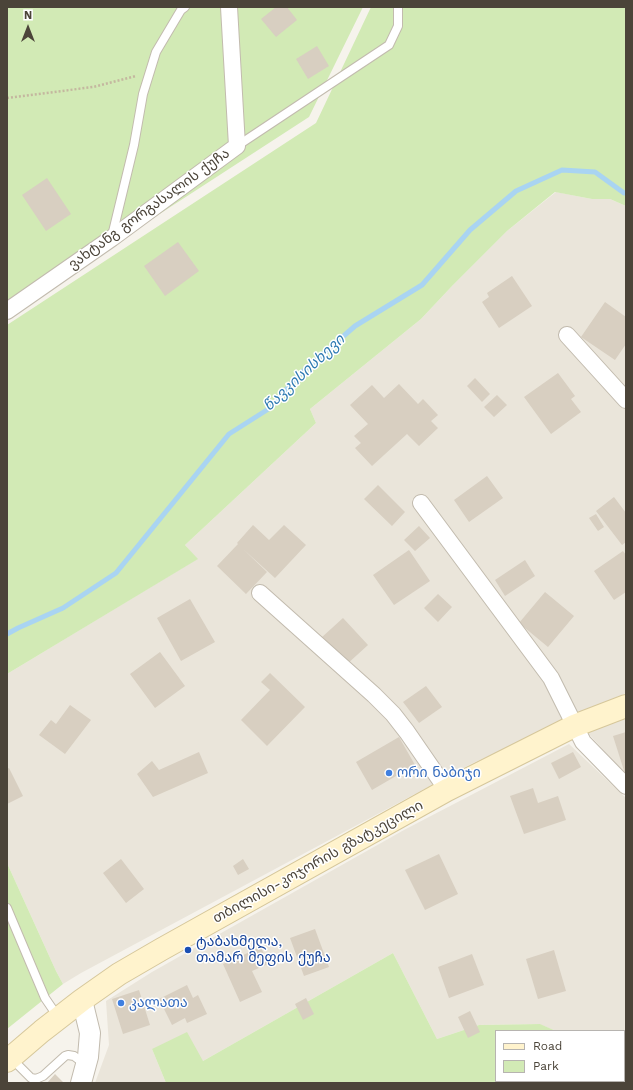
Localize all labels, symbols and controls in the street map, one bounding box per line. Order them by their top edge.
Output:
north arrow [8,8,48,48]
text: N [24,9,32,22]
street label: ვახტანგ გორგასალის ქუჩა [65,145,233,273]
water label: წავკისისხევი [260,331,348,415]
place label: ორი ნაბიჯი [397,765,481,781]
marker: ორი ნაბიჯი [384,768,394,778]
street label: თბილისი-კოჯორის გზატკეცილი [210,797,426,927]
place label: ტაბახმელა, თამარ მეფის ქუჩა [196,934,331,966]
marker: ტაბახმელა, თამარ მეფის ქუჩა [183,945,193,955]
place label: კალათა [129,995,188,1011]
marker: კალათა [116,998,126,1008]
legend [495,1030,625,1082]
text: Road [533,1039,562,1053]
text: Park [533,1059,559,1073]

